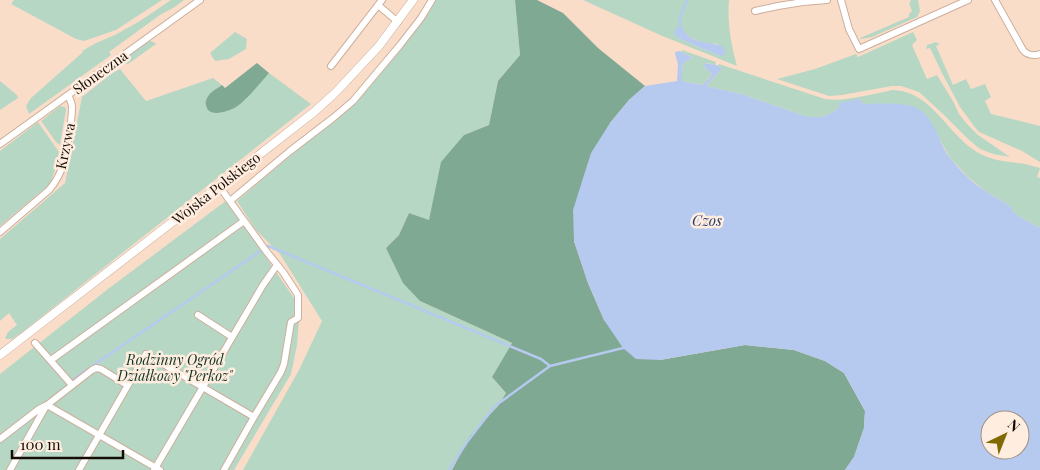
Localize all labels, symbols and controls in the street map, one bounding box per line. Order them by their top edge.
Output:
street label: Słoneczna [69,46,131,98]
street label: Krzywa [51,121,79,171]
street label: Wojska Polskiego [167,147,264,229]
water label: Czos [692,210,722,230]
park label: Rodzinny Ogród Działkowy "Perkoz" [117,350,233,385]
north arrow [980,410,1030,460]
text: N [1004,415,1024,436]
scale bar [12,428,124,460]
text: 100 m [20,434,61,454]

